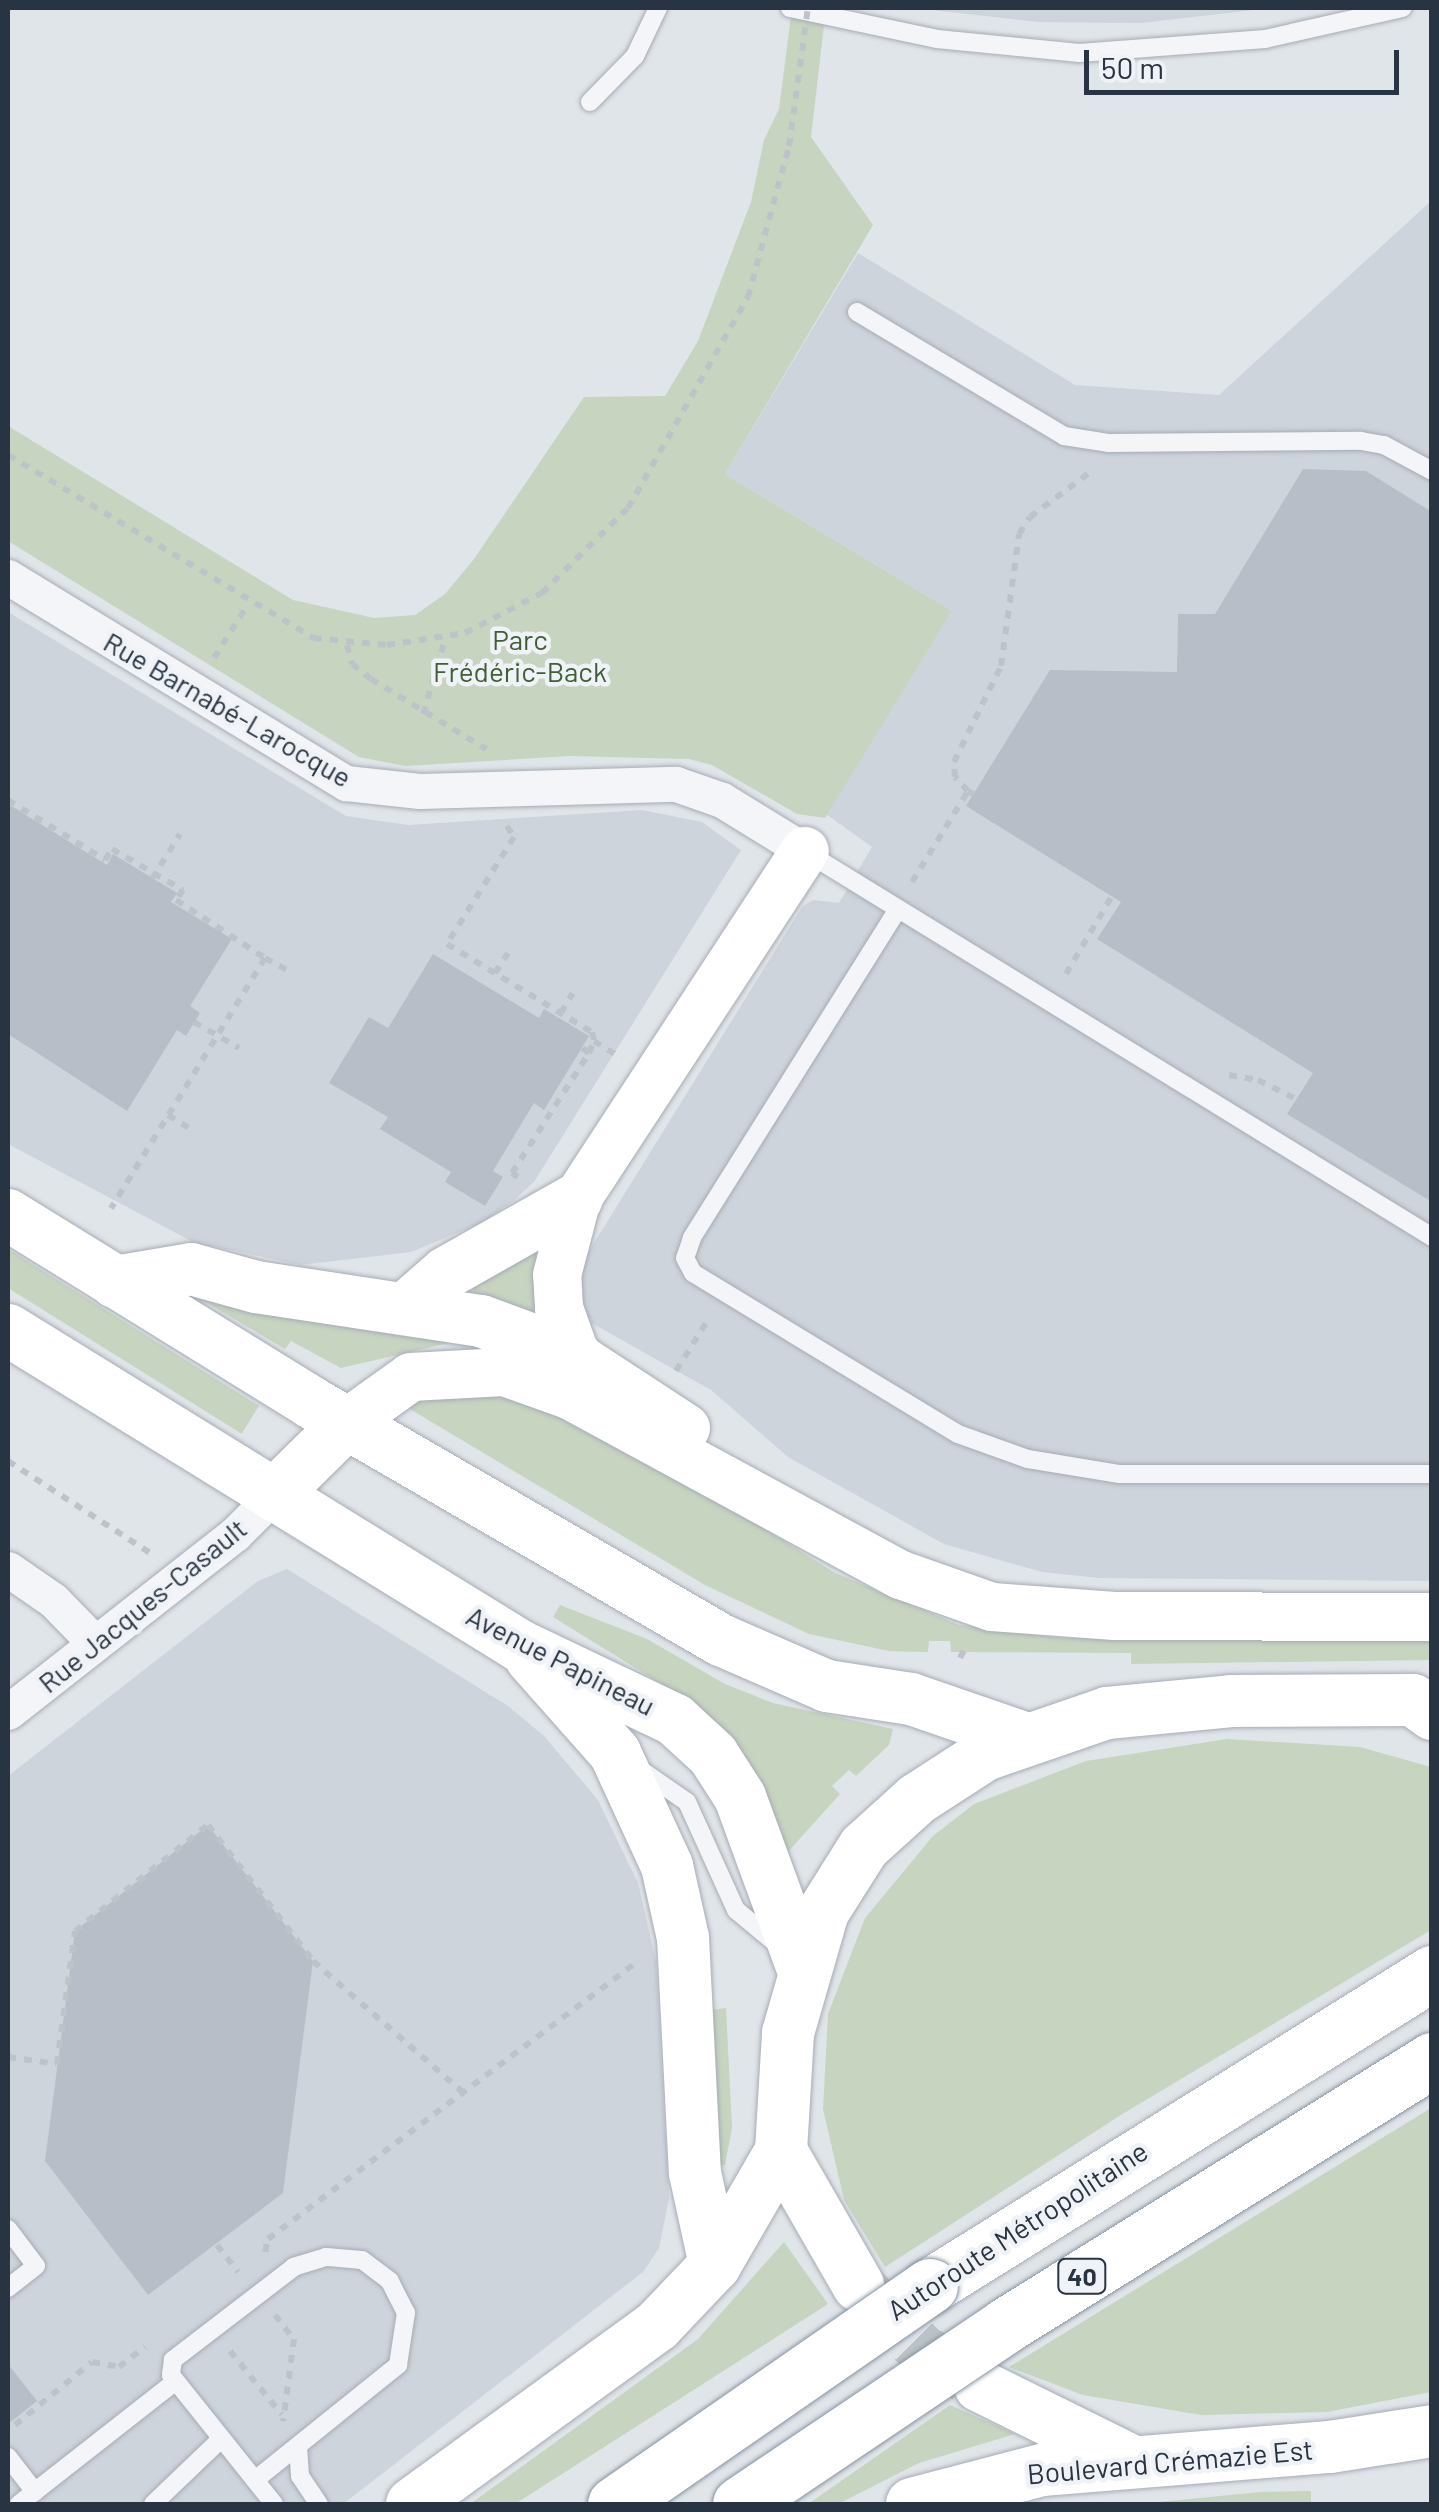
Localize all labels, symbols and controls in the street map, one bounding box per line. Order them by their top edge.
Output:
scale bar [1089,30,1404,92]
text: 50 m [1101,49,1164,85]
park label: Parc Frédéric-Back [433,622,607,688]
street label: Rue Barnabé-Larocque [98,624,358,794]
street label: Rue Jacques-Casault [31,1511,253,1699]
street label: Avenue Papineau [461,1598,661,1722]
street label: Autoroute Métropolitaine [881,2133,1153,2327]
road number: 40 [1057,2256,1107,2296]
street label: Boulevard Crémazie Est [1025,2432,1315,2490]

